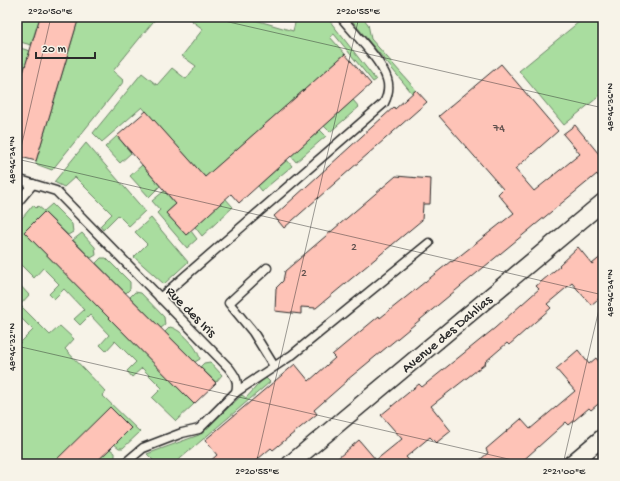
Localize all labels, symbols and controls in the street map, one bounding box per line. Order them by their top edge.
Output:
text: 2°20'50"E [28,6,73,18]
text: 2°20'55"E [336,6,380,18]
scale bar [36,34,95,60]
text: 20 m [42,43,67,57]
text: 48°46'36"N [605,83,617,131]
house number: 74 [492,122,505,136]
text: 48°46'34"N [7,136,19,184]
house number: 2 [351,241,357,255]
house number: 2 [301,267,307,281]
text: 48°46'34"N [605,269,617,317]
street label: Rue des Iris [161,284,220,342]
street label: Avenue des Dahlias [399,292,497,378]
text: 48°46'32"N [7,323,19,371]
text: 2°20'55"E [235,466,279,478]
text: 2°21'00"E [543,466,586,478]

